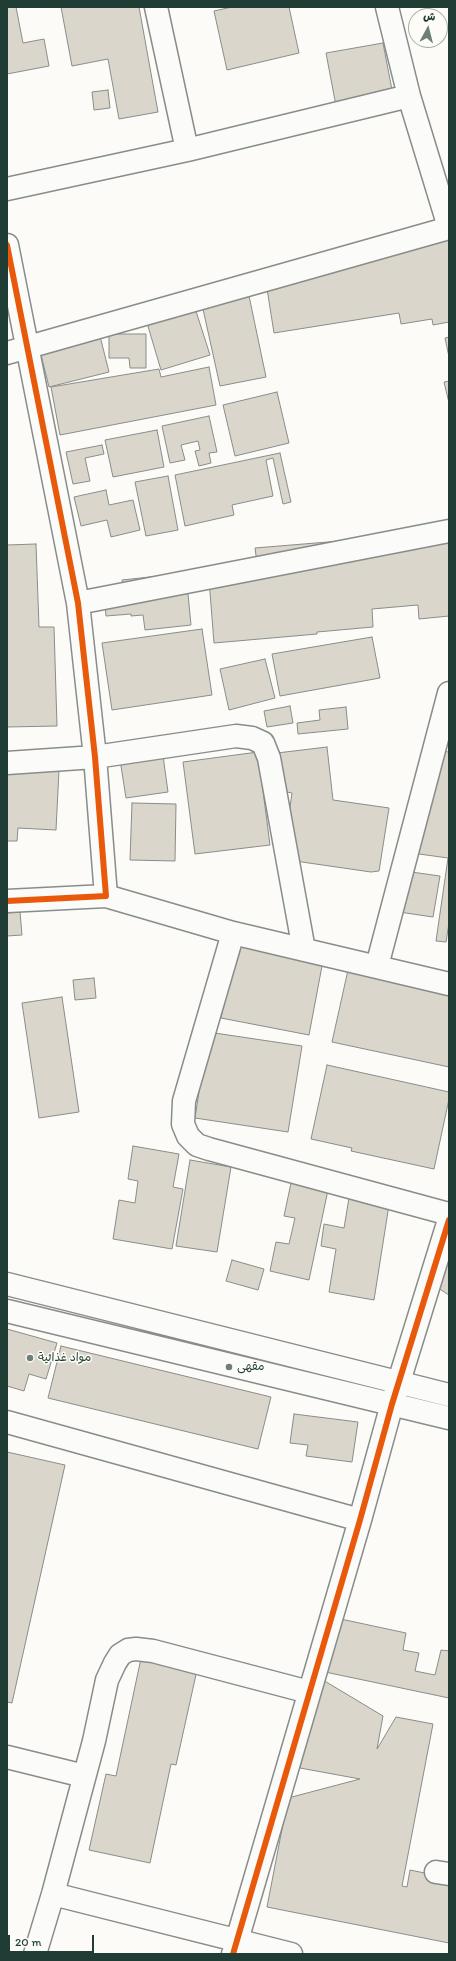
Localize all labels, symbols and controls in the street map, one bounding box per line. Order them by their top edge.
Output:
north arrow [408,8,448,48]
text: ش [423,9,436,24]
place label: مواد غذائية [38,1351,91,1365]
marker: مواد غذائية [25,1353,35,1363]
place label: مقهى [237,1360,264,1374]
marker: مقهى [224,1362,234,1372]
scale bar [10,1927,96,1953]
text: 20 m [15,1935,42,1949]

